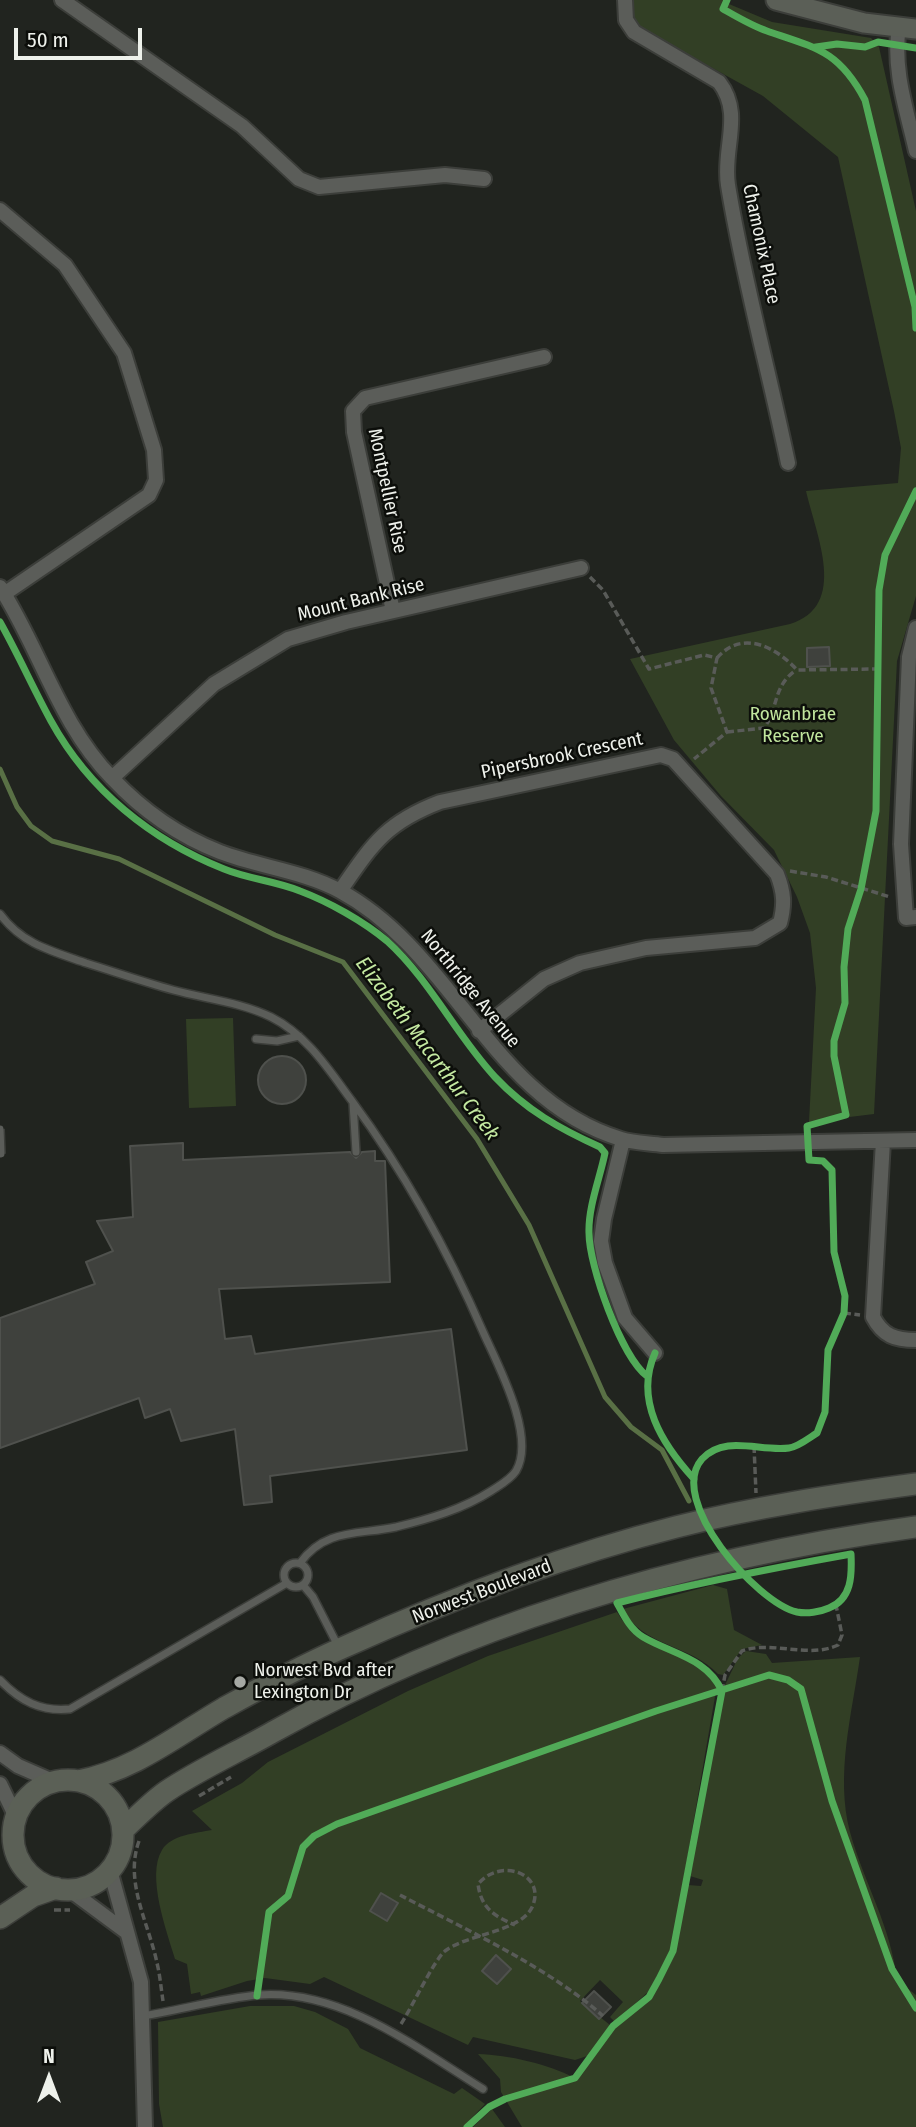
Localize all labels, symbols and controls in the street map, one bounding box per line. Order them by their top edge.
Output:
scale bar [18,14,145,58]
text: 50 m [27,27,69,53]
street label: Chamonix Place [737,182,785,306]
street label: Montpellier Rise [363,426,411,556]
street label: Mount Bank Rise [295,573,427,627]
park label: Rowanbrae Reserve [750,704,836,748]
street label: Pipersbrook Crescent [479,728,645,784]
street label: Northridge Avenue [415,925,525,1053]
water label: Elizabeth Macarthur Creek [350,952,504,1146]
street label: Norwest Boulevard [409,1555,555,1629]
place label: Norwest Bvd after Lexington Dr [254,1660,393,1704]
marker: Norwest Bvd after Lexington Dr [232,1674,248,1690]
north arrow [14,2043,84,2113]
text: N [43,2045,55,2068]

